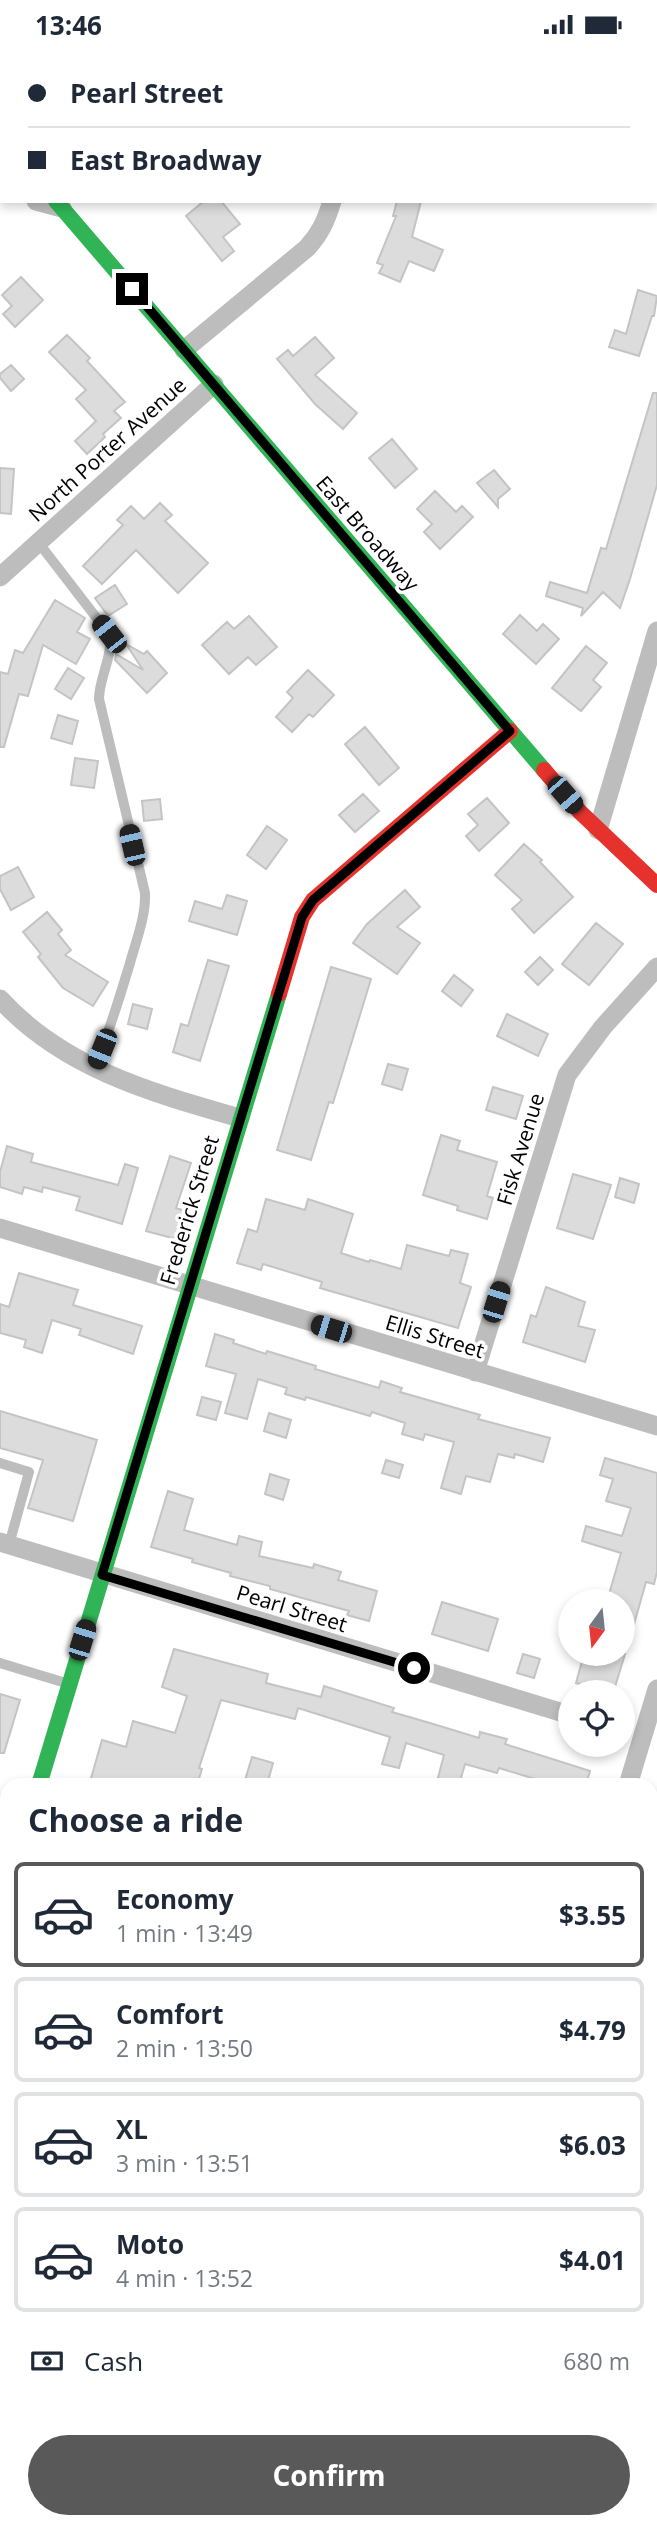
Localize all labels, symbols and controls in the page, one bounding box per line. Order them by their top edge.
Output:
text: 13:46 [35,7,102,43]
text: Pearl Street [70,75,223,111]
text: East Broadway [70,142,262,178]
route end [116,273,148,305]
street label: North Porter Avenue [22,371,192,527]
street label: East Broadway [310,469,426,597]
car [88,611,131,657]
car [544,772,587,818]
car [118,822,147,868]
car [85,1026,120,1072]
street label: Fisk Avenue [490,1090,550,1208]
street label: Frederick Street [153,1132,225,1288]
car [480,1279,513,1325]
street label: Ellis Street [382,1308,488,1364]
car [308,1313,355,1345]
street label: Pearl Street [233,1578,351,1638]
north arrow [558,1589,635,1666]
map controls [558,1589,635,1757]
car [66,1617,99,1663]
route start [398,1652,430,1684]
button: locate [558,1680,635,1757]
text: Choose a ride [28,1798,243,1841]
text: Economy [116,1881,234,1917]
icon: car [32,1883,95,1946]
text: $3.55 [559,1897,626,1933]
text: 1 min · 13:49 [116,1917,253,1949]
text: Comfort [116,1996,223,2032]
icon: car [32,1998,95,2061]
text: $4.79 [559,2012,626,2048]
text: 2 min · 13:50 [116,2032,253,2064]
text: XL [116,2111,148,2147]
icon: car [32,2113,95,2176]
text: $6.03 [559,2127,626,2163]
text: 3 min · 13:51 [116,2147,253,2179]
text: Moto [116,2226,184,2262]
icon: car [32,2228,95,2291]
text: $4.01 [559,2242,626,2278]
text: 4 min · 13:52 [116,2262,253,2294]
icon: cash [28,2342,66,2380]
text: Cash [84,2343,143,2379]
text: 680 m [563,2345,630,2377]
button: Confirm [28,2435,630,2515]

